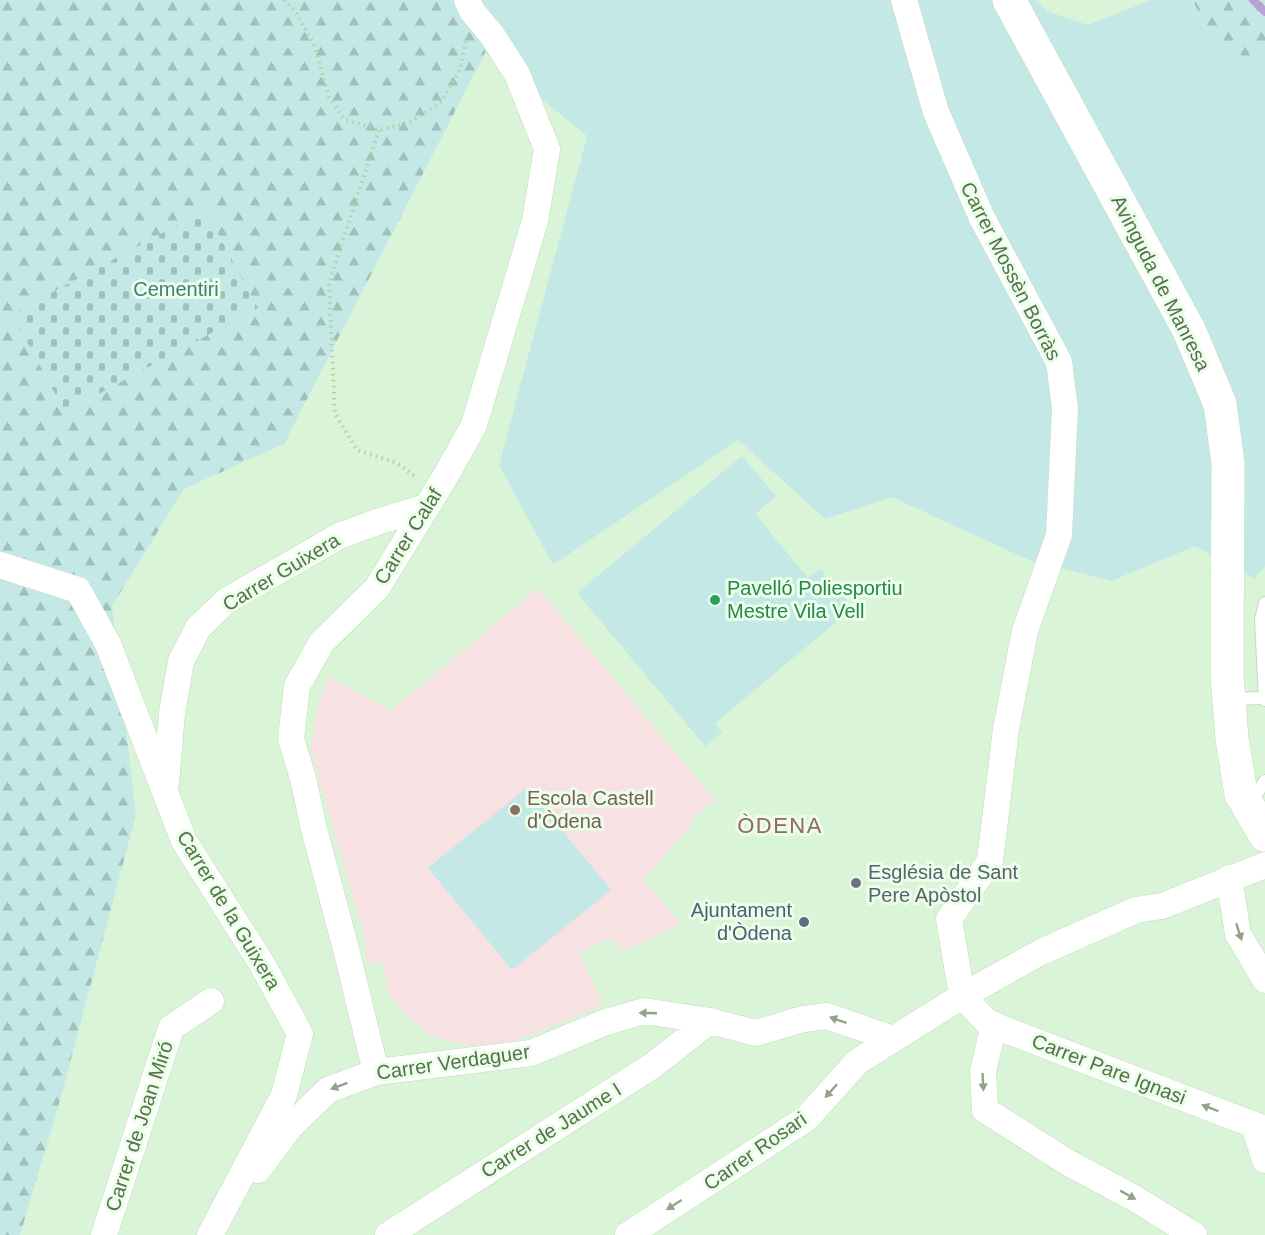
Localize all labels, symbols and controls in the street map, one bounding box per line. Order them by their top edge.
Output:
street label: Carrer Mossèn Borràs [957,178,1065,364]
street label: Avinguda de Manresa [1107,191,1215,375]
park label: Cementiri [133,278,219,300]
street label: Carrer Calaf [370,484,446,588]
street label: Carrer Guixera [219,528,344,615]
place label: Pavelló Poliesportiu Mestre Vila Vell [727,577,903,622]
marker: Pavelló Poliesportiu Mestre Vila Vell [708,593,722,607]
place label: Escola Castell d'Òdena [527,787,654,832]
marker: Escola Castell d'Òdena [508,803,522,817]
district label: ÒDENA [737,813,823,838]
street label: Carrer de la Guixera [173,827,286,994]
place label: Església de Sant Pere Apòstol [868,861,1019,906]
marker: Església de Sant Pere Apòstol [849,876,863,890]
place label: Ajuntament d'Òdena [691,899,793,944]
marker: Ajuntament d'Òdena [797,915,811,929]
one-way arrow [1235,923,1244,941]
one-way arrow [639,1008,658,1017]
one-way arrow [829,1015,847,1025]
street label: Carrer Pare Ignasi [1029,1029,1189,1109]
street label: Carrer de Joan Miró [101,1038,177,1214]
street label: Carrer Verdaguer [375,1040,531,1084]
one-way arrow [979,1072,988,1091]
street label: Carrer de Jaume I [477,1078,625,1182]
one-way arrow [330,1082,348,1091]
one-way arrow [825,1083,838,1098]
one-way arrow [1201,1103,1219,1113]
street label: Carrer Rosari [700,1108,810,1194]
one-way arrow [1120,1190,1137,1200]
one-way arrow [666,1200,682,1211]

